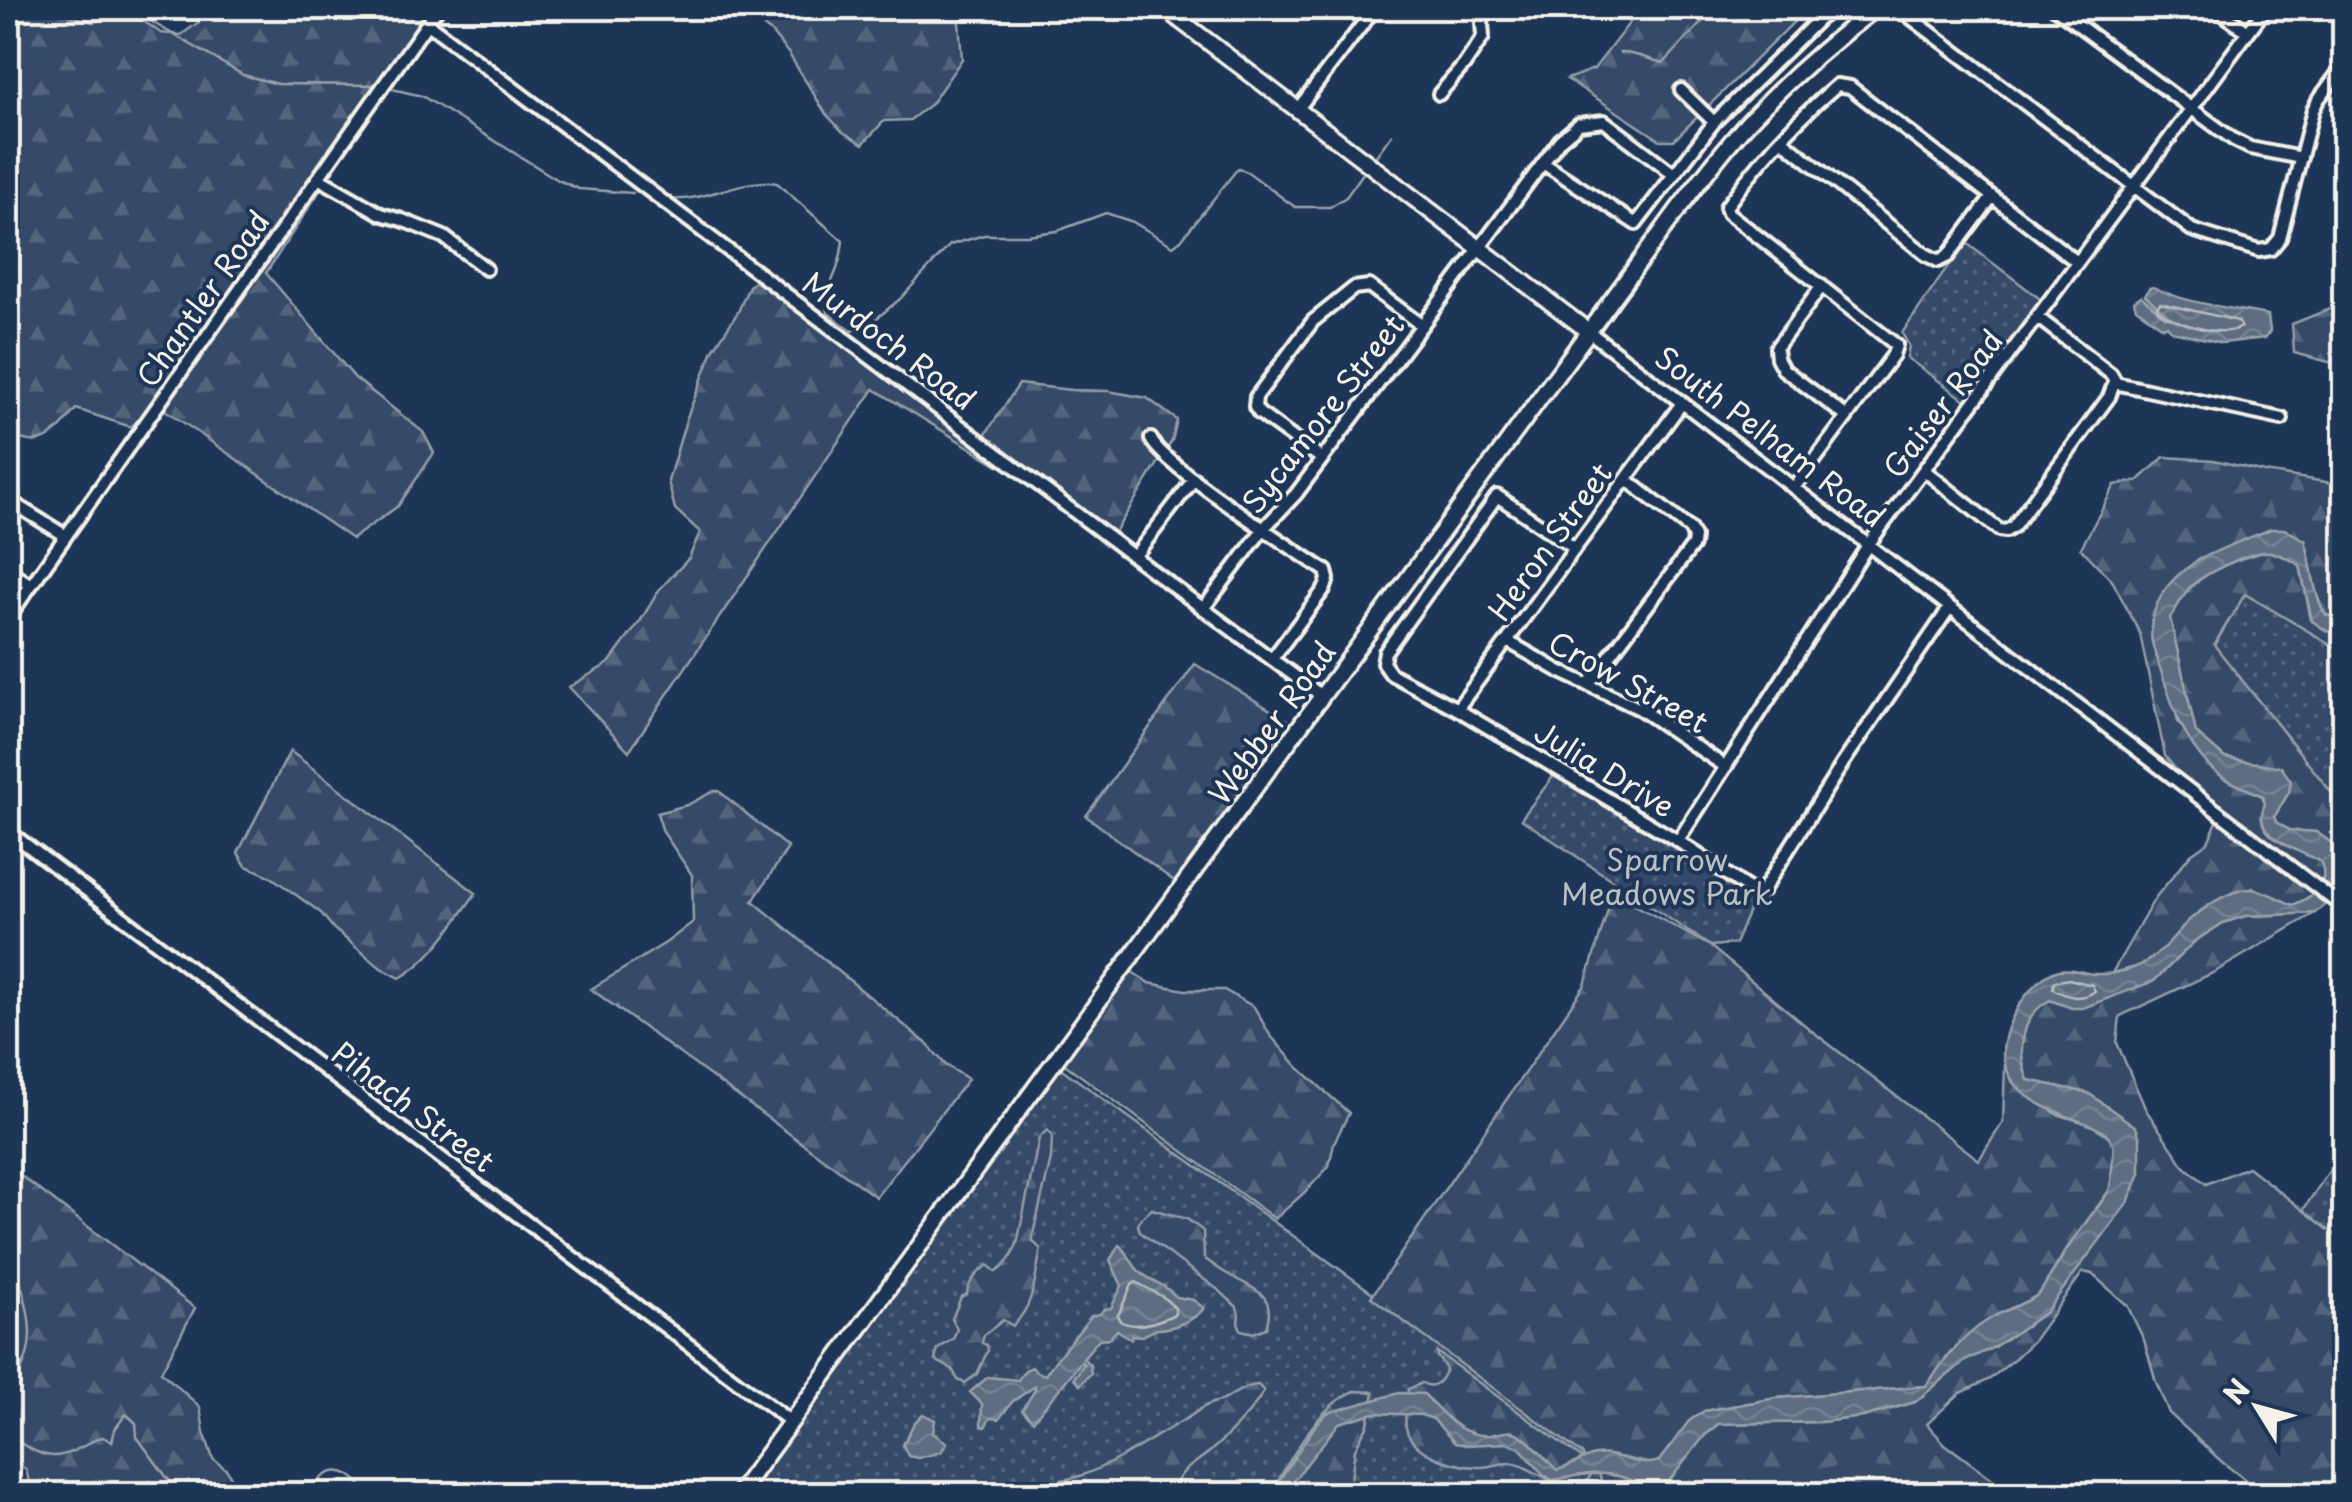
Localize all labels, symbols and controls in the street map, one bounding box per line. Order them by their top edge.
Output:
street label: Chantler Road [124,201,280,395]
street label: Murdoch Road [794,260,986,420]
street label: Sycamore Street [1230,304,1414,522]
street label: Gaiser Road [1871,319,2013,487]
street label: South Pelham Road [1646,334,1896,538]
street label: Heron Street [1476,453,1622,629]
street label: Crow Street [1541,619,1717,743]
street label: Webber Road [1196,631,1346,813]
street label: Julia Drive [1526,708,1684,828]
park label: Sparrow Meadows Park [1561,836,1773,915]
street label: Pihach Street [323,1030,505,1182]
north arrow [2207,1357,2307,1457]
text: N [2212,1369,2260,1413]

